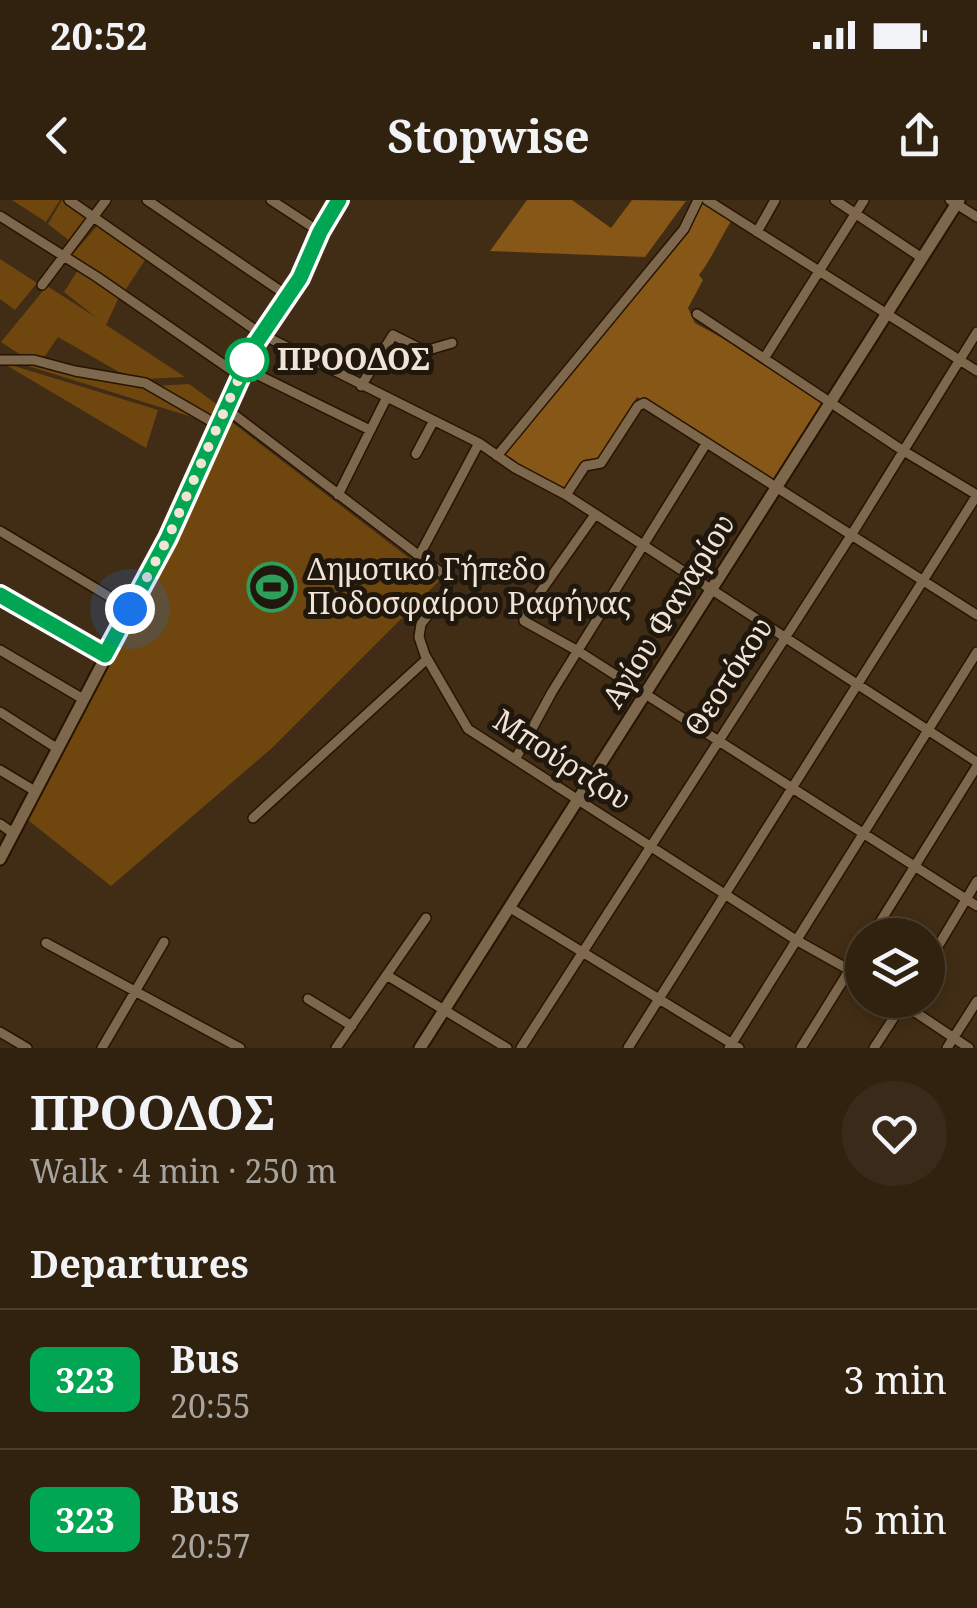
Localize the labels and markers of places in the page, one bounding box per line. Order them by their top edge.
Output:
place label: ΠΡΟΟΔΟΣ [277,338,430,379]
marker: ΠΡΟΟΔΟΣ [226,339,268,381]
place label: Δημοτικό Γήπεδο Ποδοσφαίρου Ραφήνας [307,548,631,623]
sports icon: Δημοτικό Γήπεδο Ποδοσφαίρου Ραφήνας [246,561,298,613]

